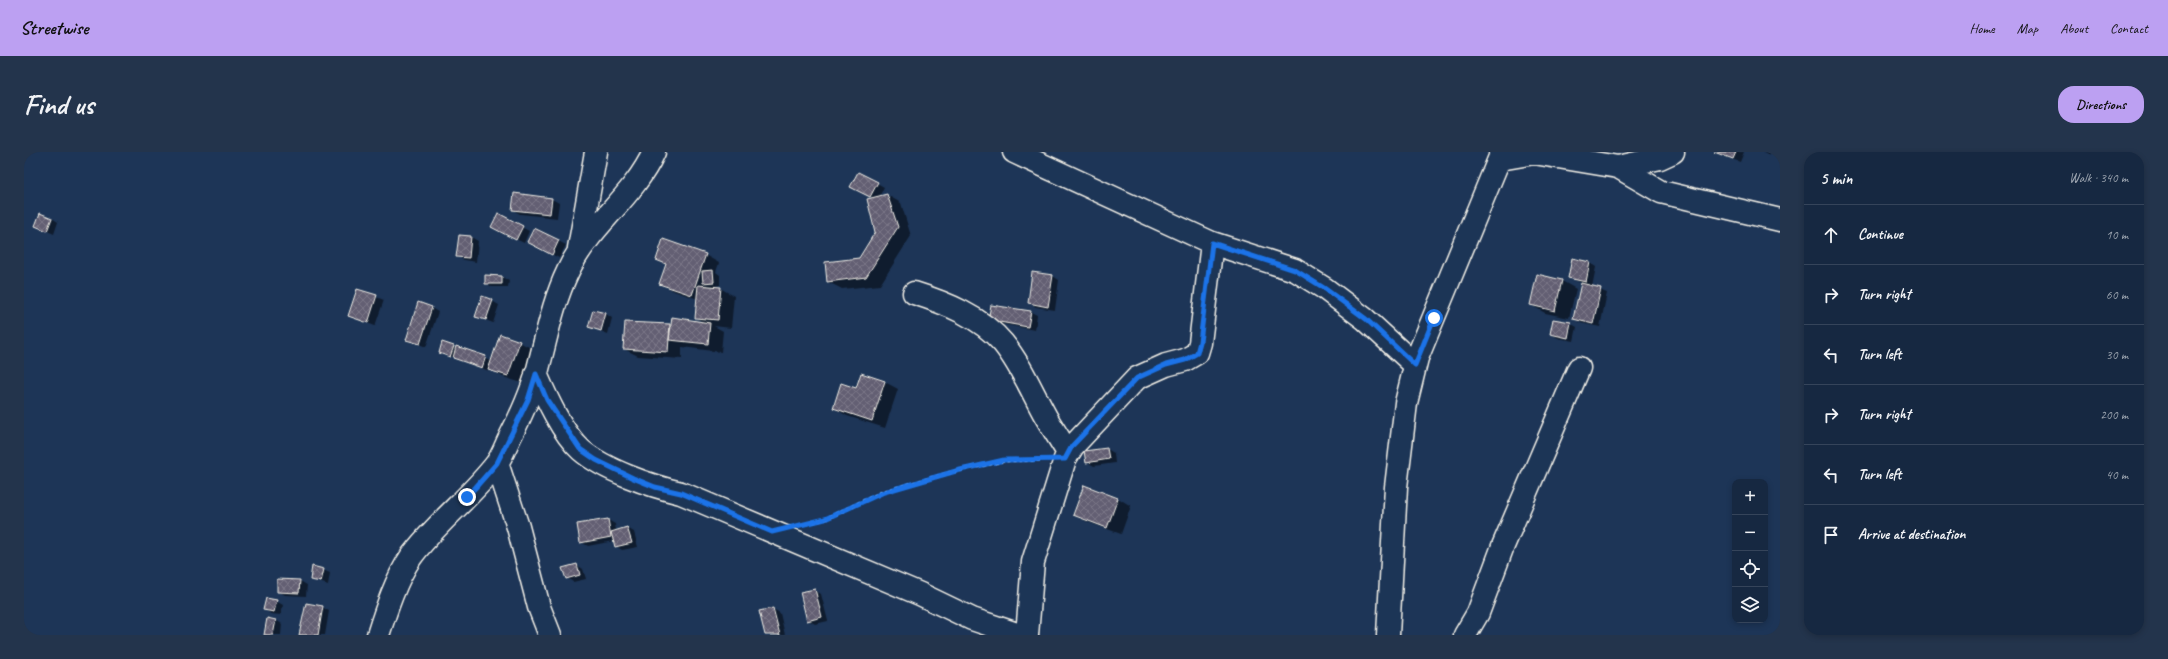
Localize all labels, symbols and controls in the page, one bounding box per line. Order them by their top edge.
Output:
text: Streetwise [20,16,88,40]
text: Home [1969,20,1995,37]
text: Map [2017,20,2038,37]
text: About [2060,20,2088,37]
text: Contact [2110,20,2148,37]
button: Directions [2058,86,2144,123]
text: Find us [24,87,94,122]
text: 5 min [1820,168,1852,189]
text: Walk · 340 m [2069,170,2128,186]
icon: ahead [1820,224,1842,246]
text: Continue [1858,225,1903,244]
text: 10 m [2106,227,2128,243]
icon: right [1820,284,1842,306]
text: Turn right [1858,285,1911,304]
text: 60 m [2106,287,2128,303]
route start [1425,309,1443,327]
icon: left [1820,344,1842,366]
text: Turn left [1858,345,1901,364]
text: 30 m [2106,347,2128,363]
icon: right [1820,404,1842,426]
text: Turn right [1858,405,1911,424]
text: 200 m [2100,407,2128,423]
icon: left [1820,464,1842,486]
text: Turn left [1858,465,1901,484]
text: 40 m [2106,467,2128,483]
map controls [1732,479,1768,623]
button: + [1732,479,1768,515]
route end [458,488,476,506]
button: − [1732,515,1768,551]
icon: arrive [1820,524,1842,546]
text: Arrive at destination [1858,525,1965,544]
button: locate [1732,551,1768,587]
button: layers [1732,587,1768,623]

